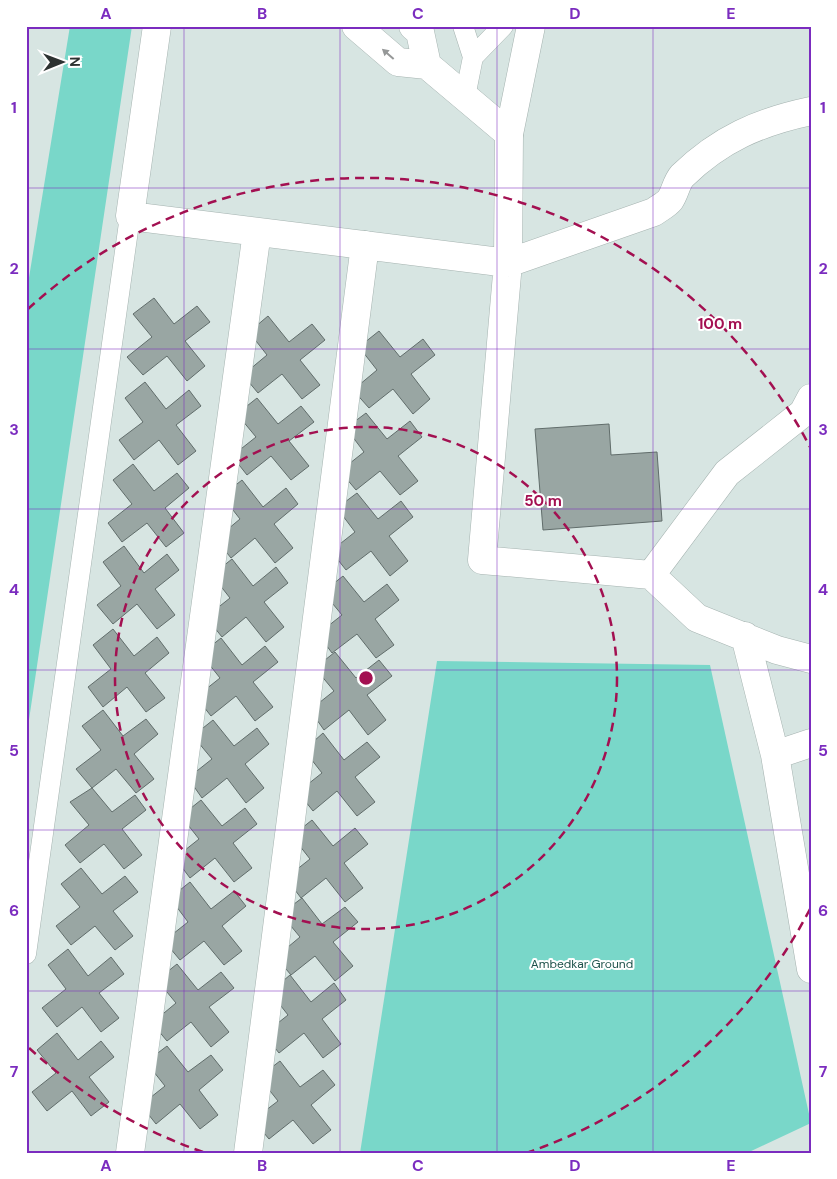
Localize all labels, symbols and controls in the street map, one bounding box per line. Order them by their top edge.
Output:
text: A [100,3,112,24]
text: B [257,3,267,24]
text: C [412,3,424,24]
text: D [569,3,581,24]
text: E [726,3,736,24]
north arrow [38,38,88,88]
one-way arrow [382,49,394,60]
text: N [66,57,84,67]
text: 1 [11,97,17,118]
text: 1 [820,97,826,118]
text: 2 [9,258,19,279]
text: 2 [818,258,828,279]
text: 100 m [698,314,742,334]
text: 3 [9,419,19,440]
text: 3 [818,419,828,440]
text: 50 m [524,491,562,511]
text: 4 [9,579,19,600]
text: 4 [818,579,828,600]
centre of rings [357,669,375,687]
text: 5 [9,740,19,761]
text: 5 [818,740,828,761]
text: 6 [9,900,19,921]
text: 6 [818,900,828,921]
park label: Ambedkar Ground [531,956,633,972]
text: 7 [10,1061,19,1082]
text: 7 [819,1061,828,1082]
text: A [100,1155,112,1176]
text: B [257,1155,267,1176]
text: C [412,1155,424,1176]
text: D [569,1155,581,1176]
text: E [726,1155,736,1176]

